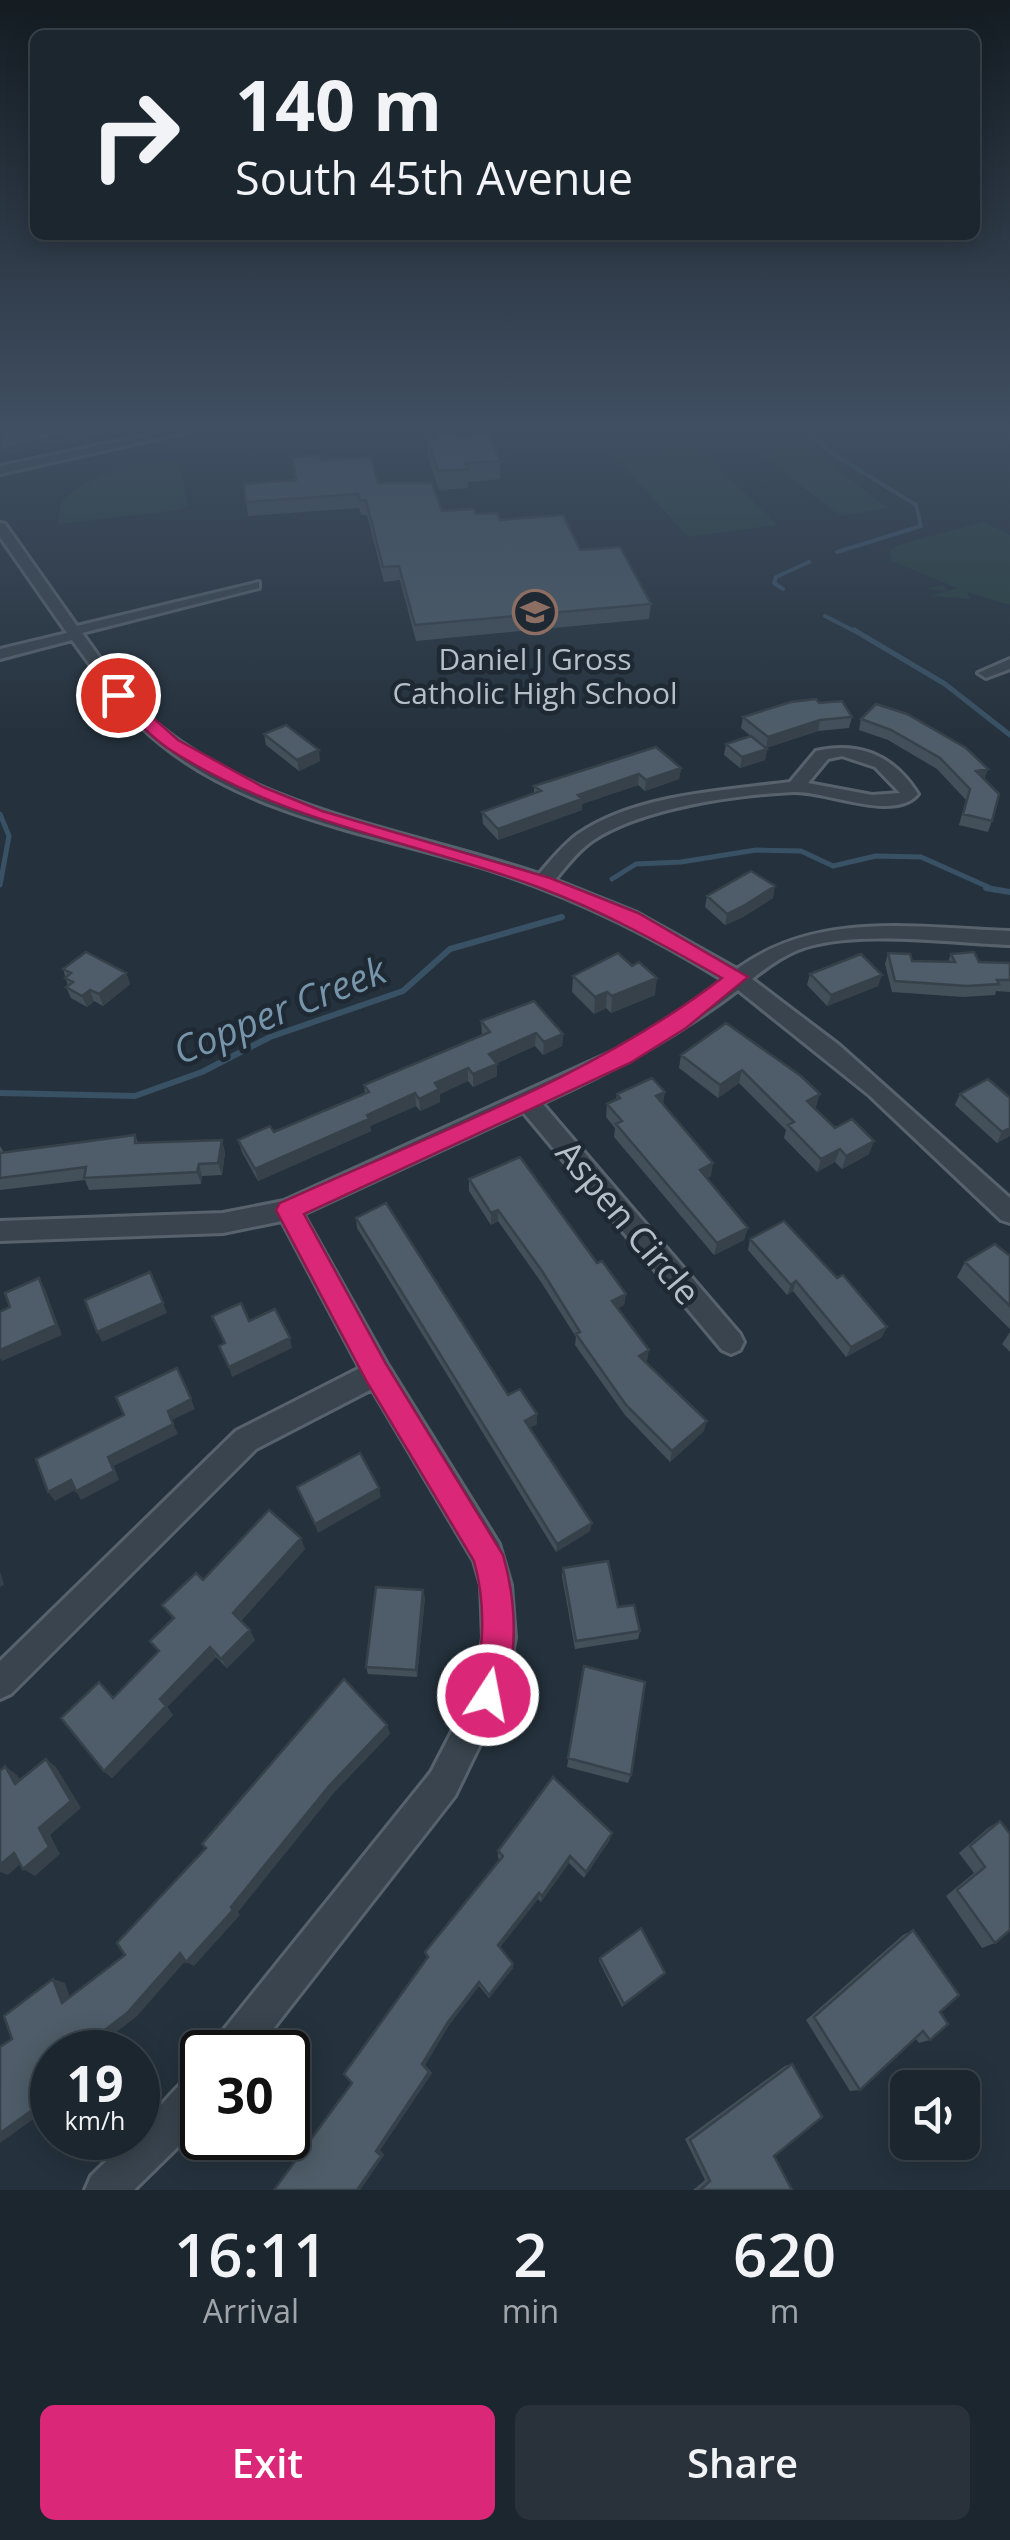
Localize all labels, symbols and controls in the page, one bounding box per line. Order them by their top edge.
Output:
text: 140 m [235,56,442,152]
icon: right [70,70,200,200]
text: South 45th Avenue [235,147,633,208]
school or university icon: Daniel J Gross Catholic High School [512,589,558,635]
place label: Daniel J Gross Catholic High School [392,638,678,713]
pin [76,653,161,738]
icon: arrive [91,668,146,723]
water label: Copper Creek [165,942,394,1075]
street label: Aspen Circle [546,1130,712,1314]
position arrow [436,1643,540,1747]
speed limit sign: 30 [180,2030,310,2160]
text: 19 [66,2049,124,2117]
map controls [890,2070,980,2160]
button: sound [890,2070,980,2160]
text: km/h [65,2103,125,2137]
text: 16:11 [174,2213,328,2295]
text: 2 [513,2213,548,2295]
text: 620 [733,2213,836,2295]
text: Arrival [203,2289,299,2332]
text: min [502,2289,559,2332]
text: m [770,2289,799,2332]
button: Exit [40,2405,495,2520]
button: Share [515,2405,970,2520]

